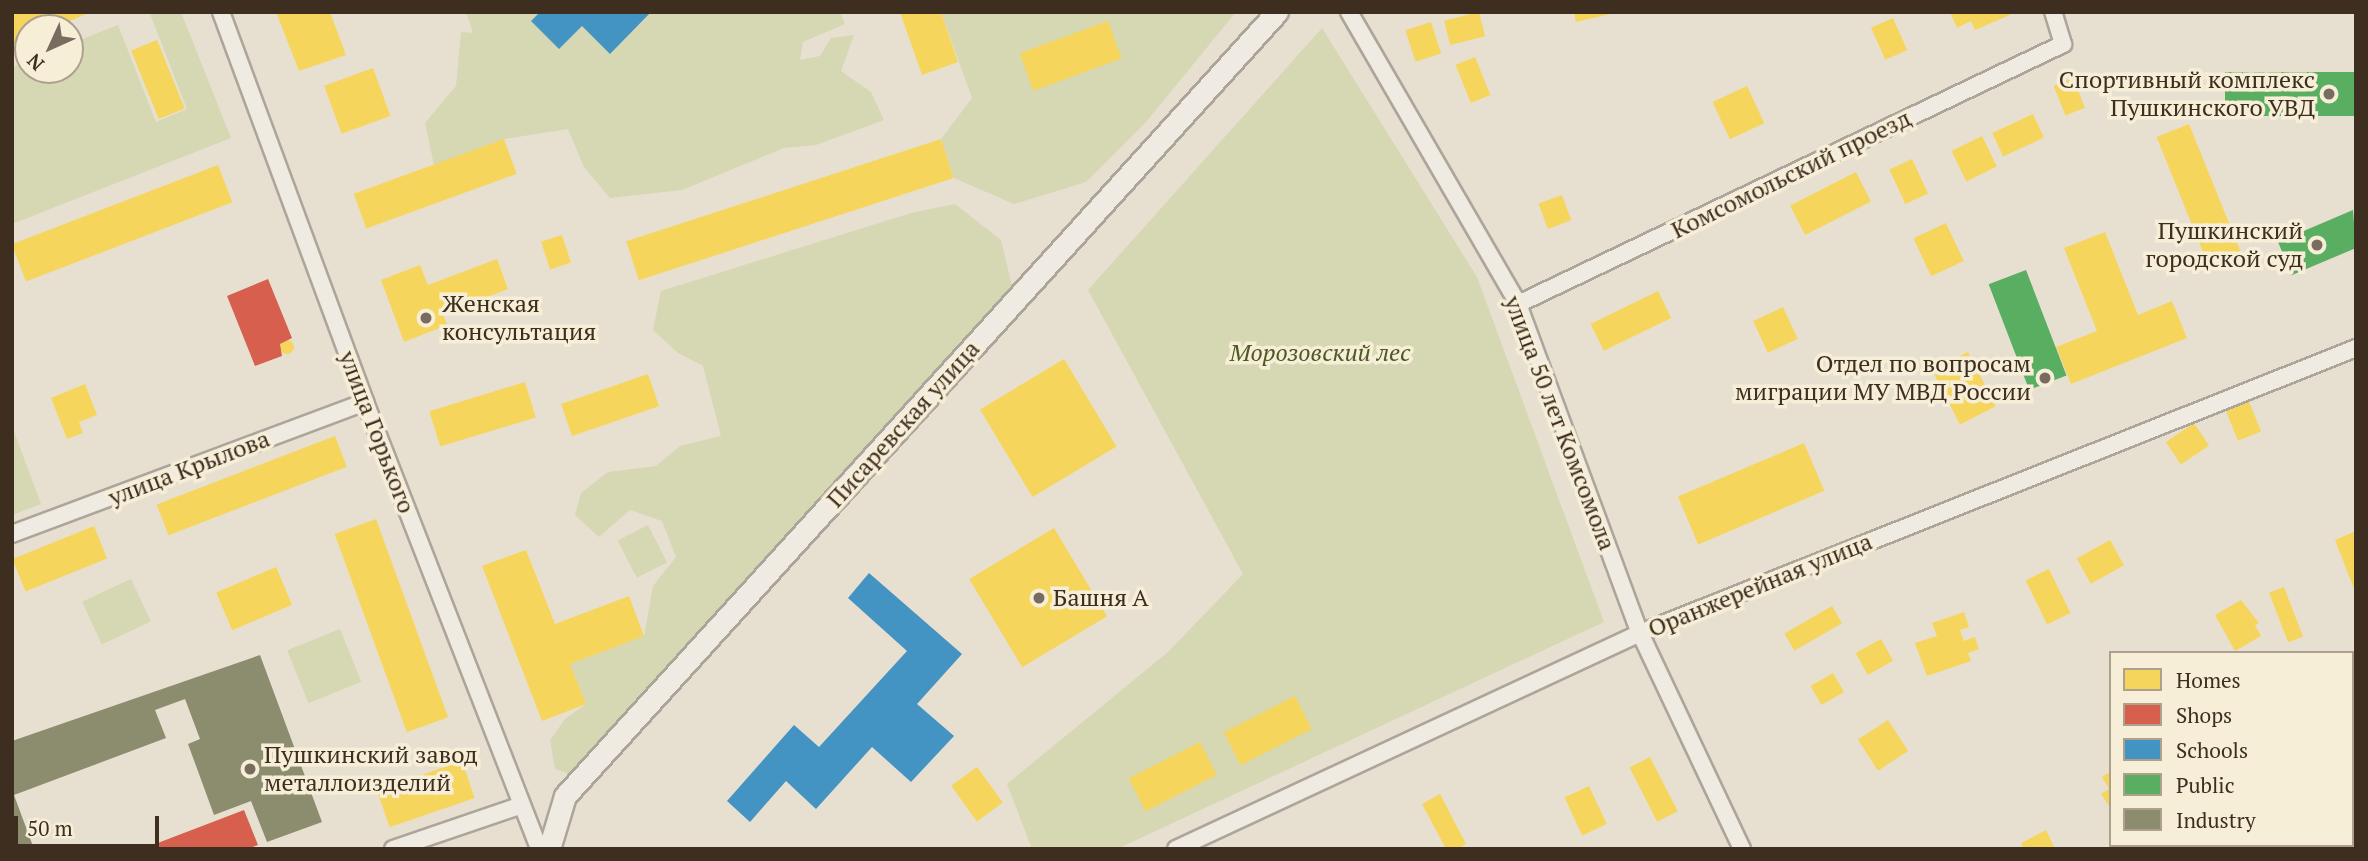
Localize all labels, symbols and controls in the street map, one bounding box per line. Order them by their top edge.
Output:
north arrow [14,14,84,84]
text: N [21,49,49,77]
place label: Спортивный комплекс Пушкинского УВД [2059,66,2315,122]
marker: Спортивный комплекс Пушкинского УВД [2321,86,2337,102]
street label: Комсомольский проезд [1667,103,1915,245]
place label: Пушкинский городской суд [2145,217,2303,273]
marker: Пушкинский городской суд [2309,237,2325,253]
place label: Женская консультация [442,290,596,346]
street label: улица 50 лет Комсомола [1498,291,1622,555]
marker: Женская консультация [416,308,436,328]
street label: Писаревская улица [821,335,985,513]
park label: Морозовский лес [1230,339,1410,367]
street label: улица Горького [333,347,421,517]
place label: Отдел по вопросам миграции МУ МВД России [1734,350,2031,406]
marker: Отдел по вопросам миграции МУ МВД России [2037,370,2053,386]
street label: улица Крылова [104,424,274,512]
street label: Оранжерейная улица [1644,527,1876,643]
place label: Башня А [1053,584,1149,612]
marker: Башня А [1031,590,1047,606]
legend [2109,651,2354,847]
text: Homes [2176,666,2241,694]
text: Shops [2176,701,2232,729]
text: Schools [2176,736,2248,764]
place label: Пушкинский завод металлоизделий [264,741,478,797]
marker: Пушкинский завод металлоизделий [242,761,258,777]
text: Public [2176,771,2234,799]
scale bar [18,802,163,846]
text: Industry [2176,806,2256,834]
text: 50 m [27,814,73,842]

